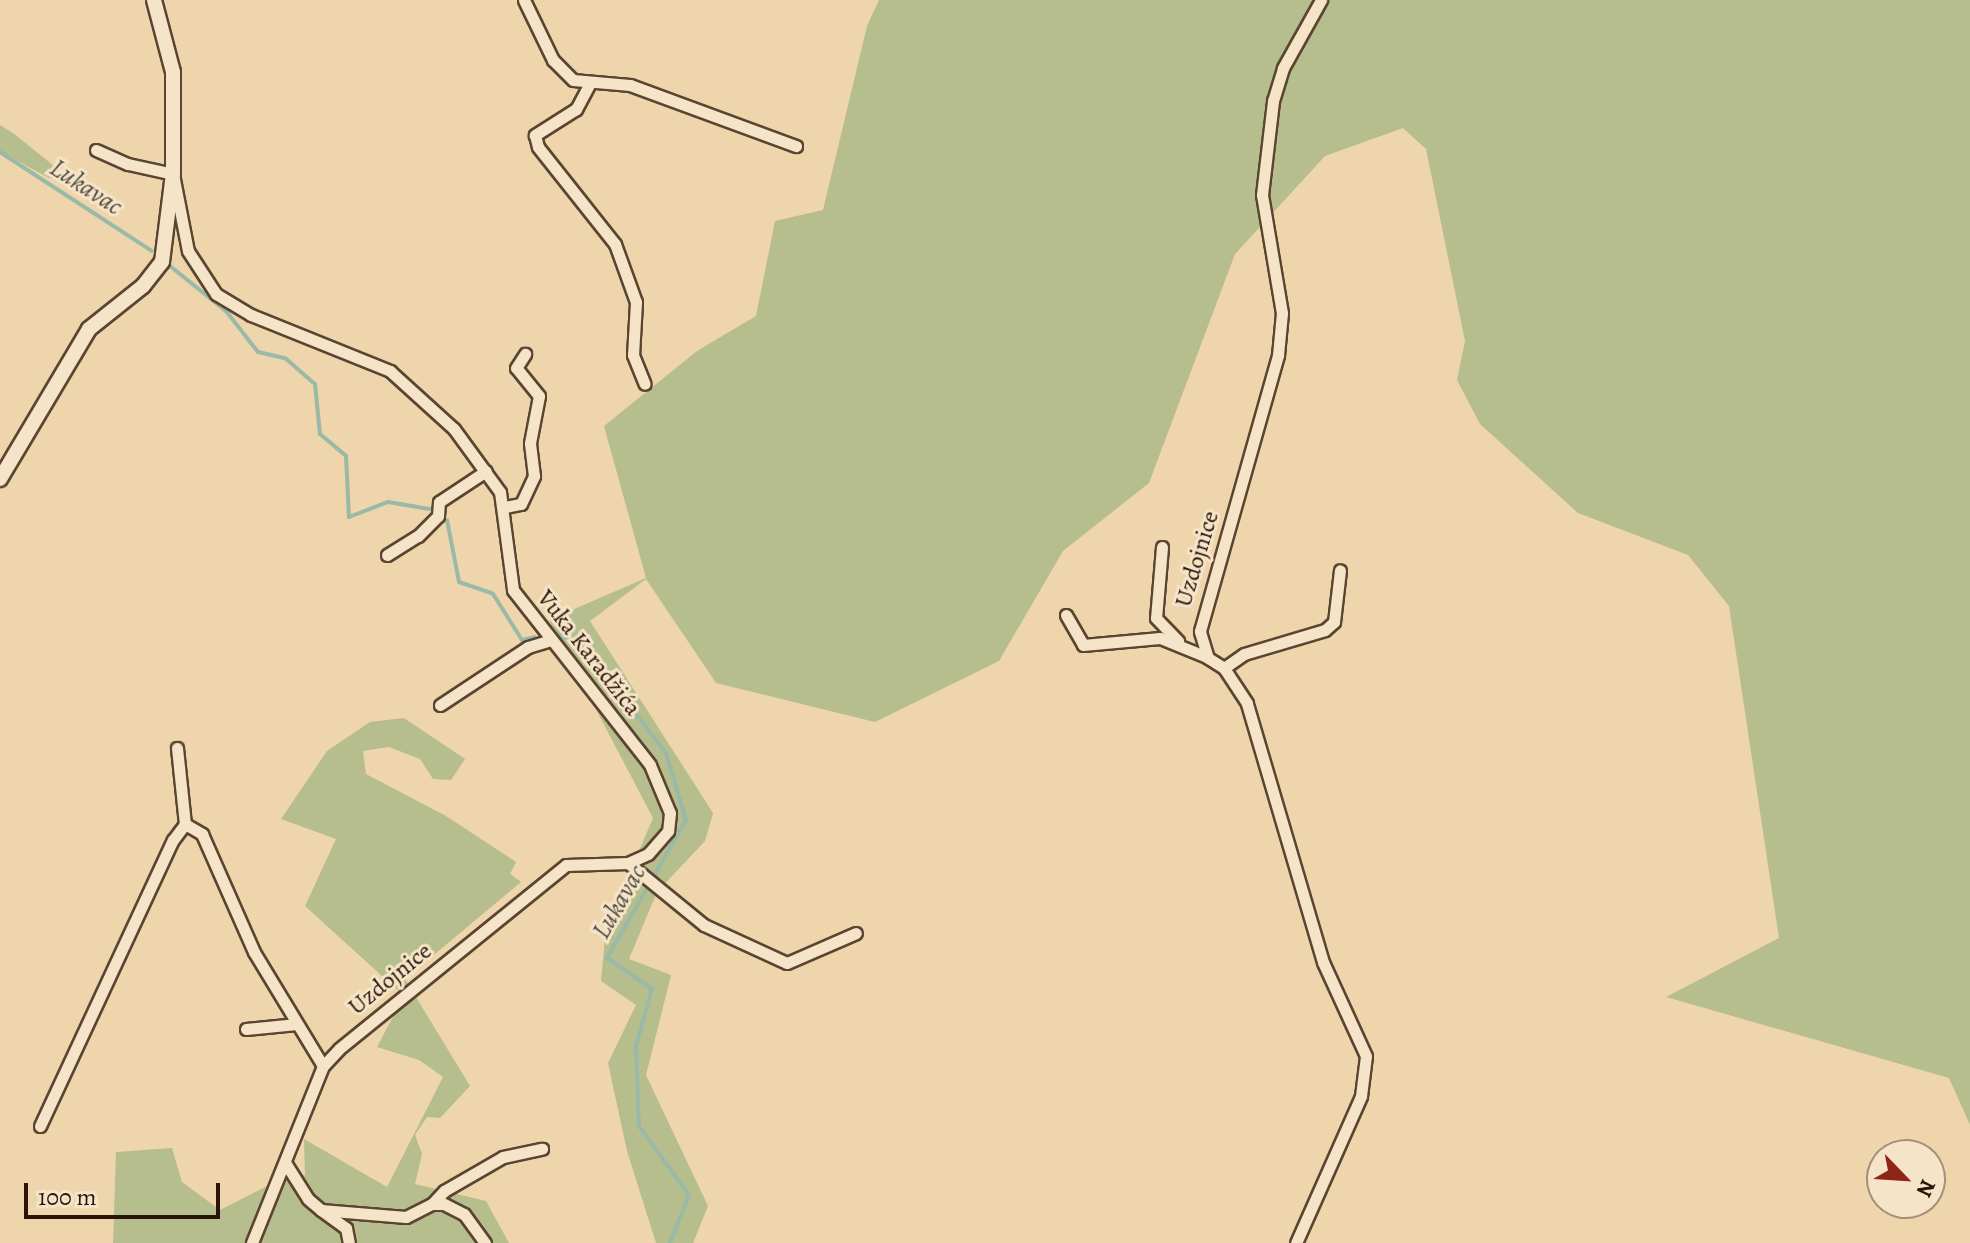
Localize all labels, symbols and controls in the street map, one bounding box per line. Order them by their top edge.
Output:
water label: Lukavac [44,152,128,222]
street label: Uzdojnice [1169,508,1225,610]
street label: Vuka Karadžića [531,584,647,722]
water label: Lukavac [586,860,652,944]
street label: Uzdojnice [343,937,437,1021]
north arrow [1866,1139,1946,1219]
scale bar [28,1167,224,1217]
text: N [1909,1175,1943,1202]
text: 100 m [38,1181,97,1213]

